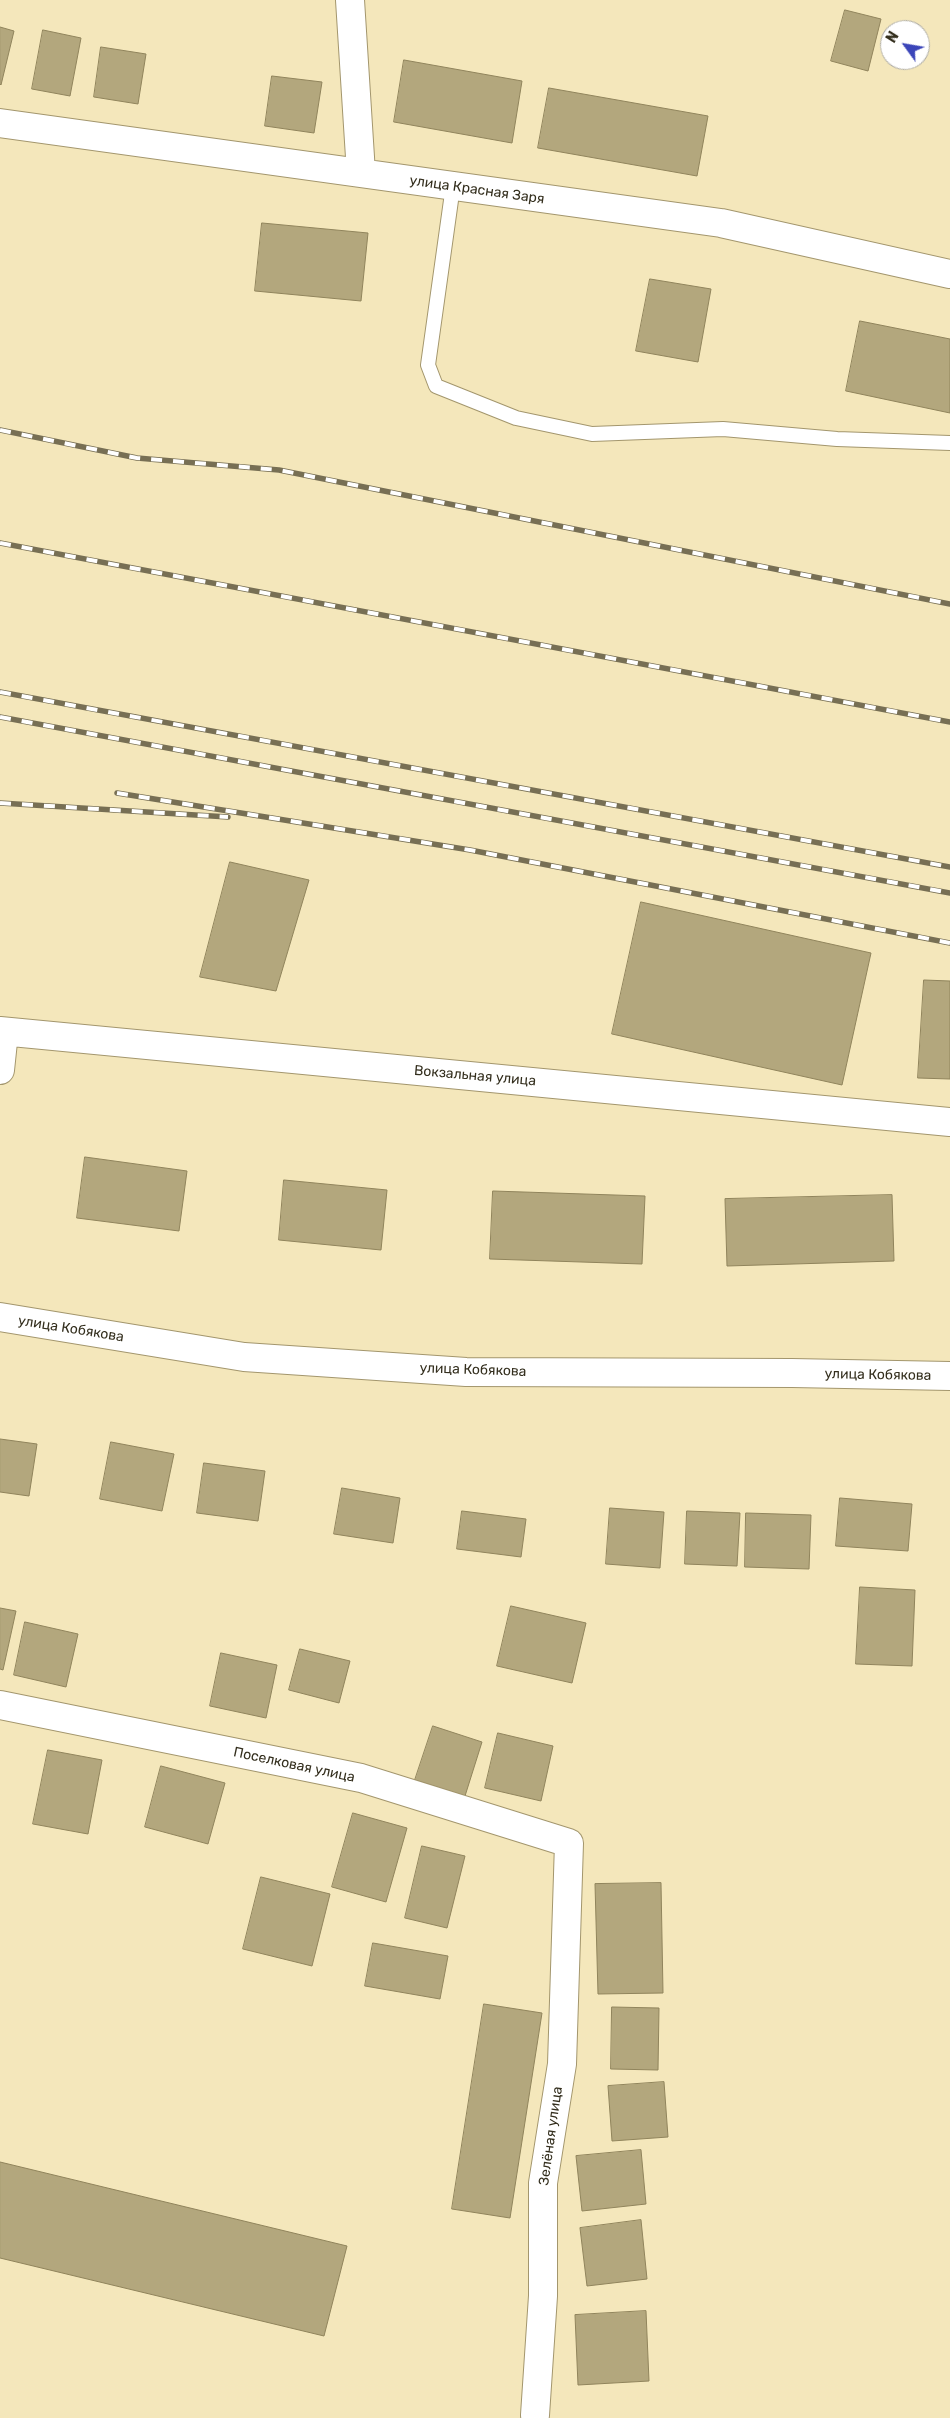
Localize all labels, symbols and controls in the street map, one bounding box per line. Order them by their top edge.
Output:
north arrow [880,20,930,70]
text: N [883,29,903,46]
street label: улица Красная Заря [408,172,546,208]
street label: Вокзальная улица [413,1062,537,1090]
street label: улица Кобякова [17,1312,125,1346]
street label: улица Кобякова [419,1360,527,1380]
street label: улица Кобякова [824,1366,932,1384]
street label: Поселковая улица [232,1744,356,1786]
street label: Зелёная улица [536,2085,566,2187]

